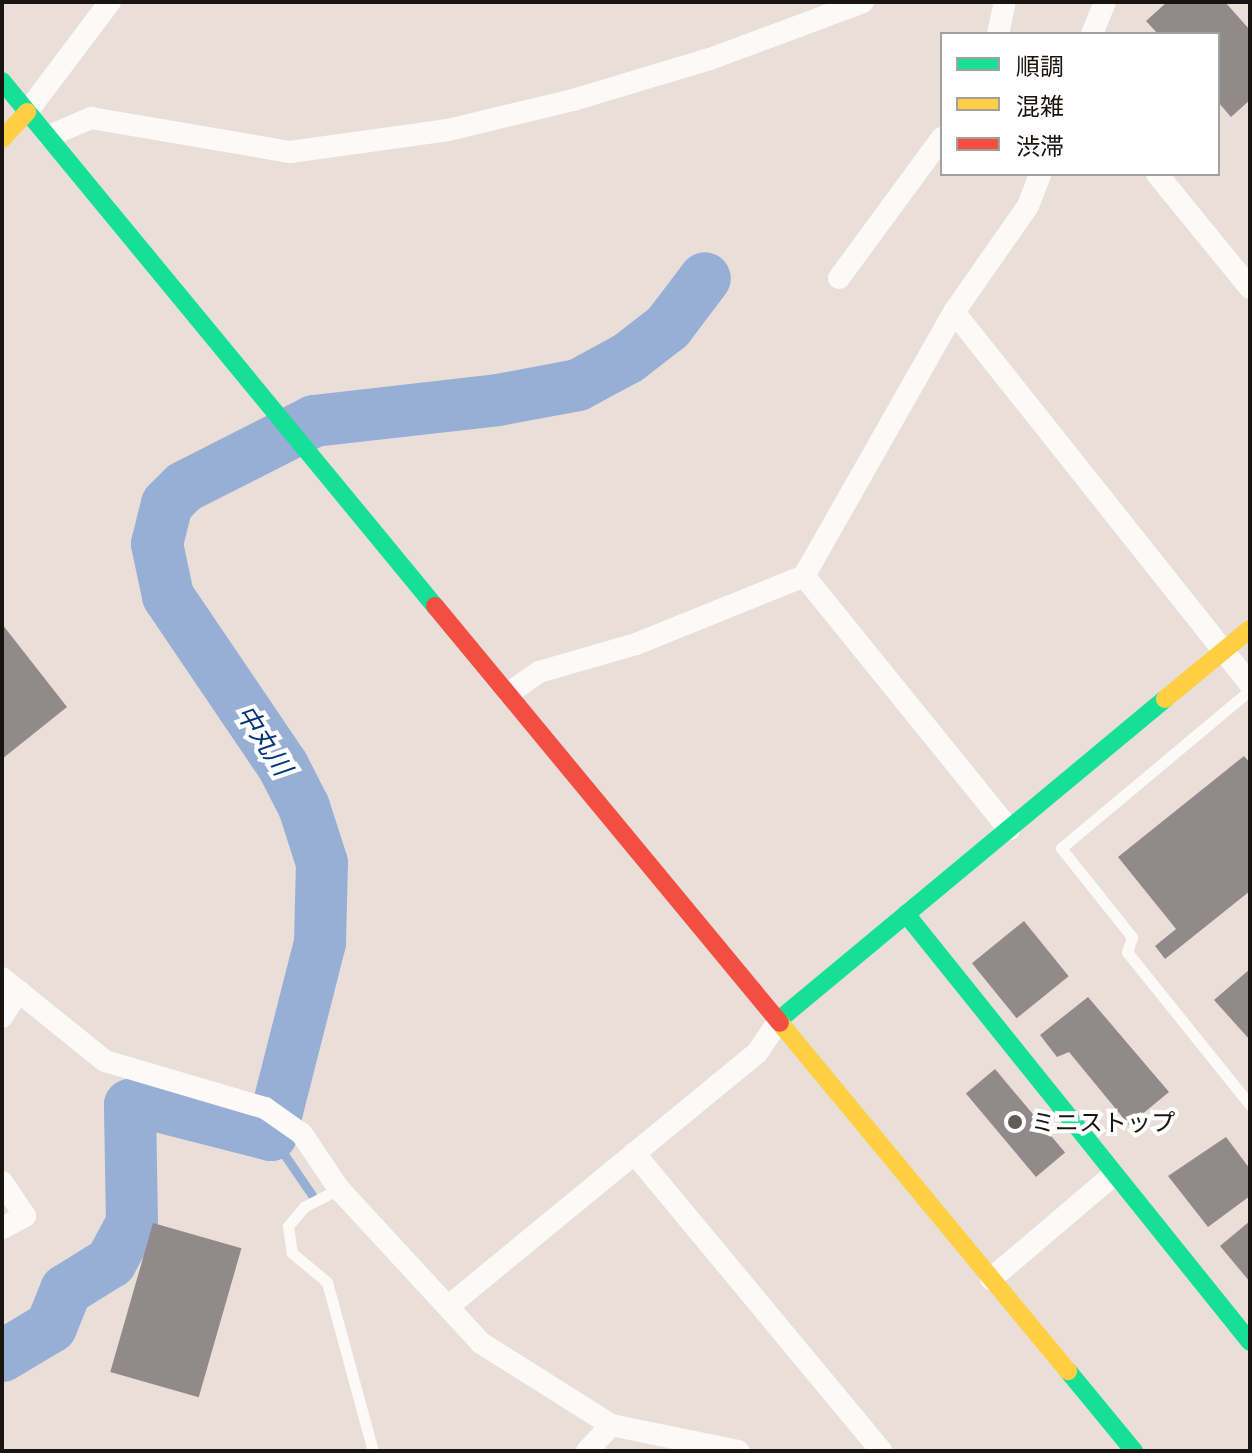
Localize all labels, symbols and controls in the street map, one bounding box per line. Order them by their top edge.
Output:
legend [940,32,1220,176]
text: 順調 [1016,51,1064,80]
text: 混雑 [1016,91,1064,120]
text: 渋滞 [1016,131,1064,160]
water label: 中丸川 [230,699,298,781]
place label: ミニストップ [1031,1108,1175,1136]
marker: ミニストップ [1006,1113,1024,1131]

